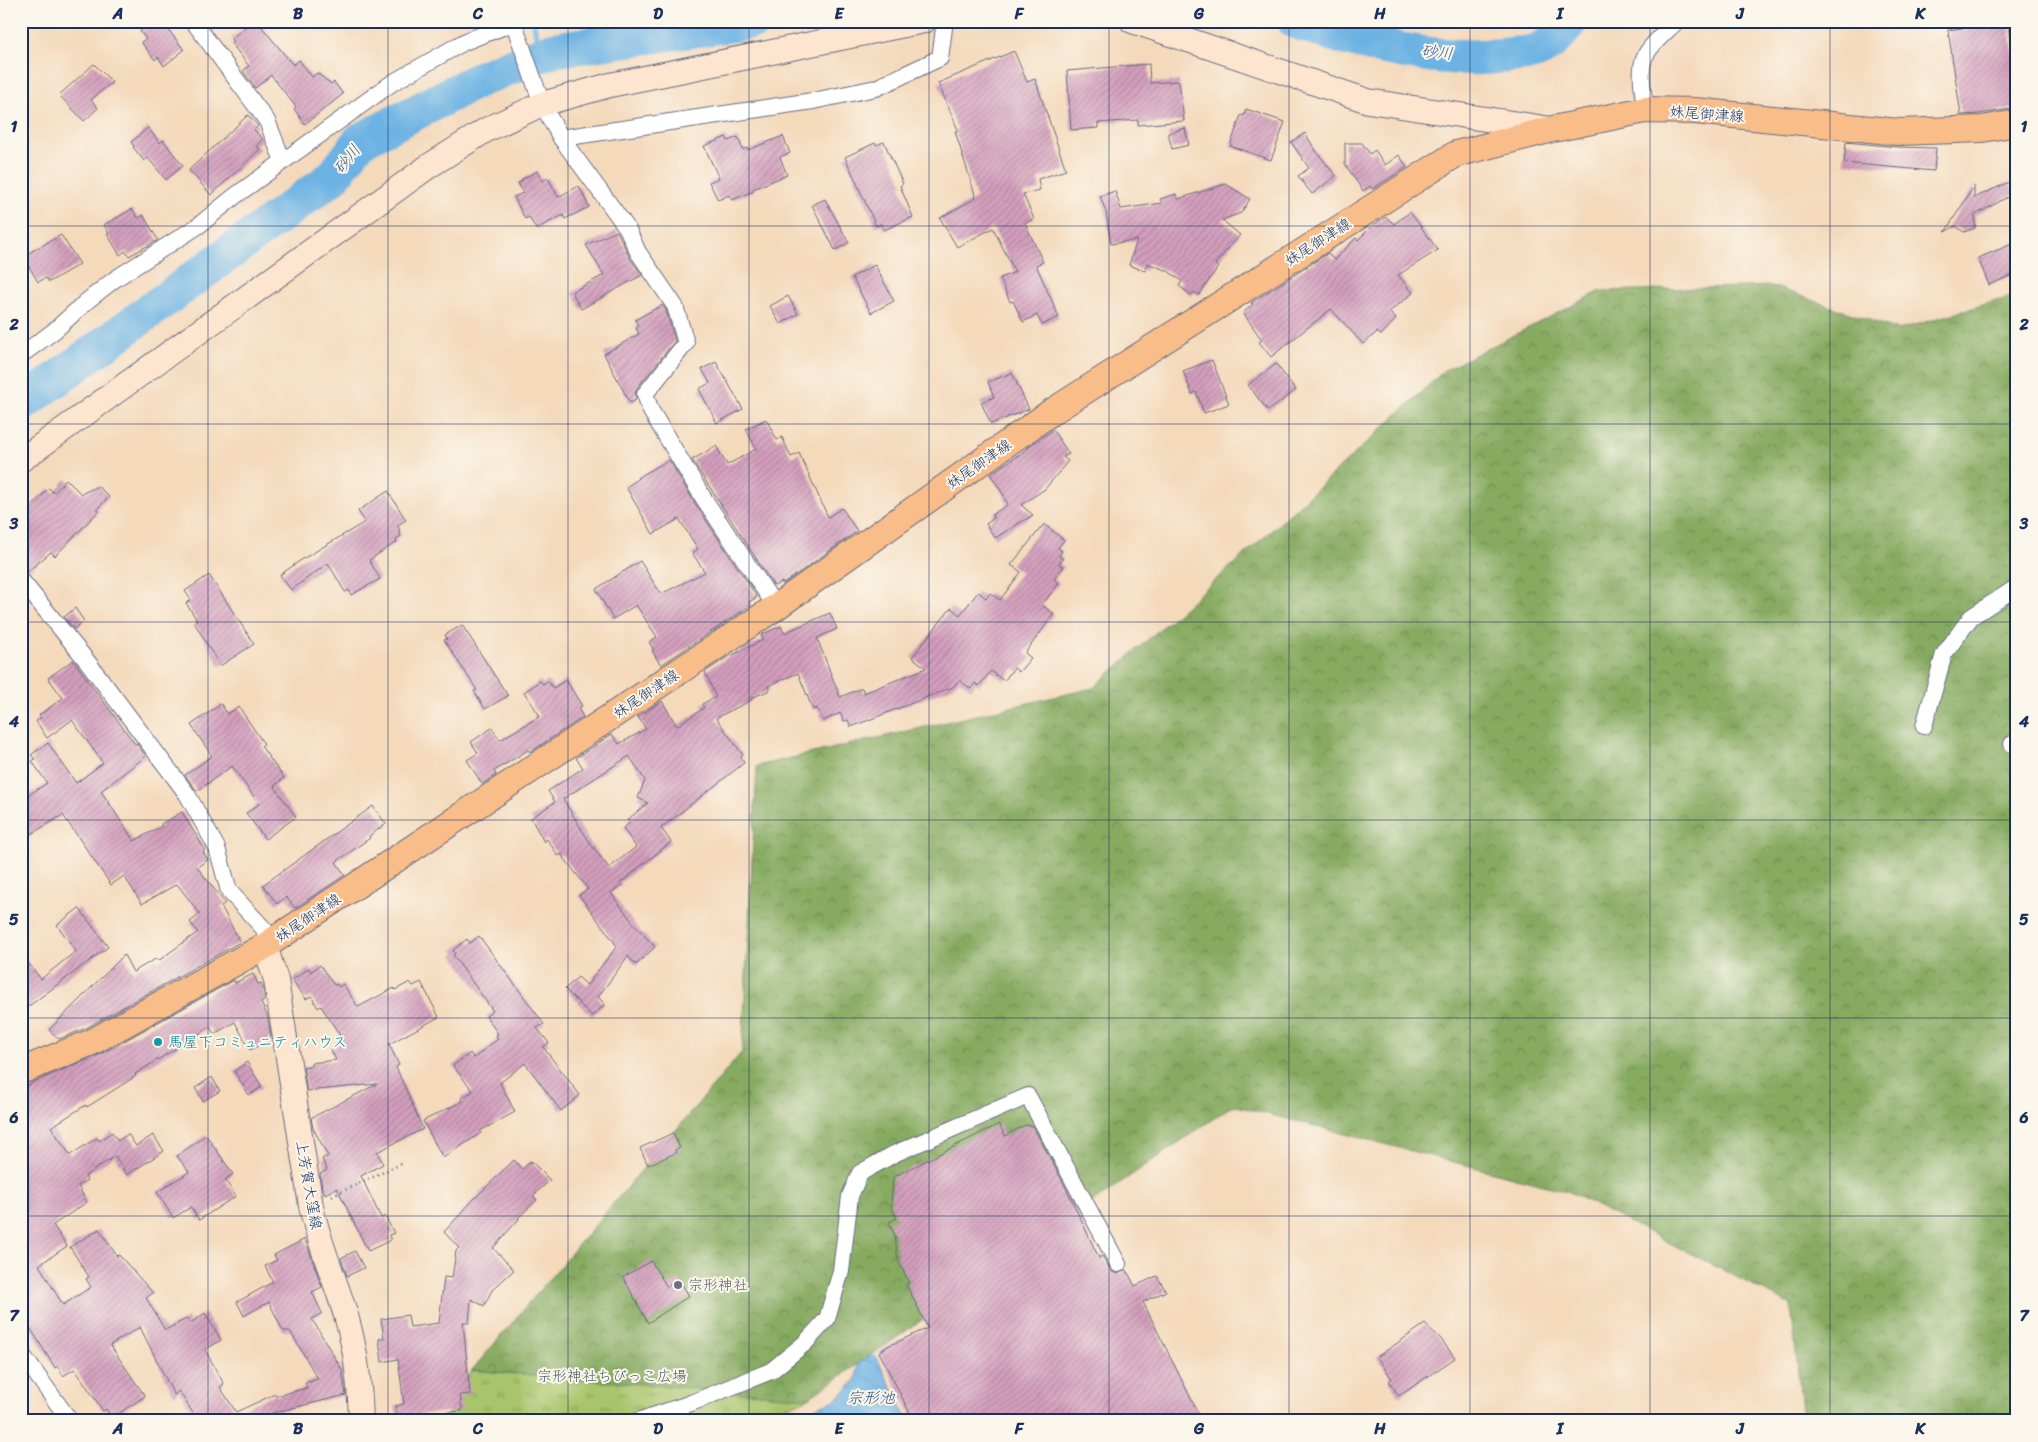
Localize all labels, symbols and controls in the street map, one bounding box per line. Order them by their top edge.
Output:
text: A [112,0,123,28]
text: B [293,0,304,28]
text: C [472,0,484,28]
text: D [653,0,663,28]
text: E [835,0,845,28]
text: F [1014,0,1025,28]
text: G [1193,0,1205,28]
text: H [1373,0,1386,28]
text: I [1556,0,1565,28]
text: J [1735,0,1745,28]
text: K [1914,0,1926,28]
water label: 砂川 [1420,36,1454,68]
street label: 妹尾御津線 [1669,98,1745,130]
text: 1 [11,112,18,141]
text: 1 [2021,112,2028,141]
water label: 砂川 [326,137,368,181]
street label: 妹尾御津線 [1279,211,1357,273]
text: 2 [8,310,19,339]
text: 2 [2018,310,2029,339]
street label: 妹尾御津線 [941,432,1017,496]
text: 3 [9,509,19,538]
text: 3 [2019,509,2029,538]
street label: 妹尾御津線 [608,662,684,726]
text: 4 [8,707,19,736]
text: 4 [2018,707,2029,736]
street label: 妹尾御津線 [270,886,346,950]
text: 5 [9,905,19,934]
text: 5 [2019,905,2029,934]
place label: 馬屋下コミュニティハウス [168,1029,347,1055]
marker: 馬屋下コミュニティハウス [152,1036,164,1048]
text: 6 [8,1103,19,1132]
text: 6 [2018,1103,2029,1132]
street label: 上芳賀大窪線 [288,1138,330,1232]
place label: 宗形神社 [688,1272,748,1298]
marker: 宗形神社 [672,1279,684,1291]
text: 7 [9,1301,20,1330]
text: 7 [2019,1301,2030,1330]
park label: 宗形神社ちびっこ広場 [537,1363,687,1389]
water label: 宗形池 [847,1383,896,1412]
text: A [112,1414,123,1442]
text: B [293,1414,304,1442]
text: C [472,1414,484,1442]
text: D [653,1414,663,1442]
text: E [835,1414,845,1442]
text: F [1014,1414,1025,1442]
text: G [1193,1414,1205,1442]
text: H [1373,1414,1386,1442]
text: I [1556,1414,1565,1442]
text: J [1735,1414,1745,1442]
text: K [1914,1414,1926,1442]

